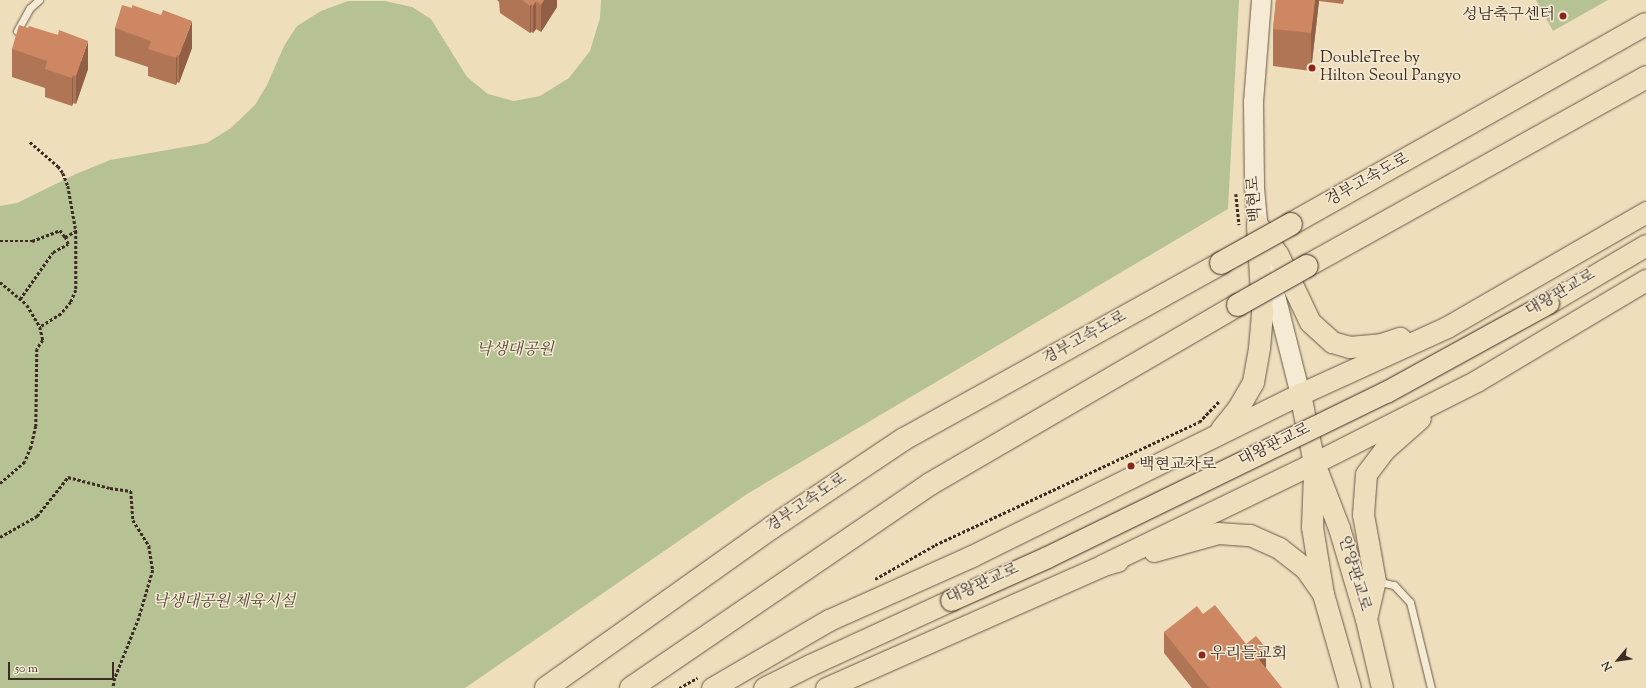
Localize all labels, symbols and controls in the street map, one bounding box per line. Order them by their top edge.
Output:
place label: 성남축구센터 [1462,6,1555,26]
marker: 성남축구센터 [1558,11,1568,21]
place label: DoubleTree by Hilton Seoul Pangyo [1320,49,1461,87]
marker: DoubleTree by Hilton Seoul Pangyo [1307,63,1317,73]
street label: 경부고속도로 [1323,150,1413,212]
street label: 백현로 [1245,175,1267,223]
street label: 대왕판교로 [1523,266,1599,322]
street label: 경부고속도로 [1040,308,1130,370]
park label: 낙생대공원 [476,341,554,361]
street label: 대왕판교로 [1236,420,1314,472]
place label: 백현교차로 [1139,456,1216,476]
marker: 백현교차로 [1126,461,1136,471]
street label: 경부고속도로 [763,470,851,538]
street label: 안양판교로 [1333,534,1373,614]
street label: 대왕판교로 [944,561,1022,609]
park label: 낙생대공원 체육시설 [153,593,295,613]
north arrow [1598,640,1638,680]
place label: 우리들교회 [1210,645,1287,665]
marker: 우리들교회 [1197,650,1207,660]
scale bar [10,654,116,680]
text: N [1598,658,1617,674]
text: 50 m [15,660,38,678]

